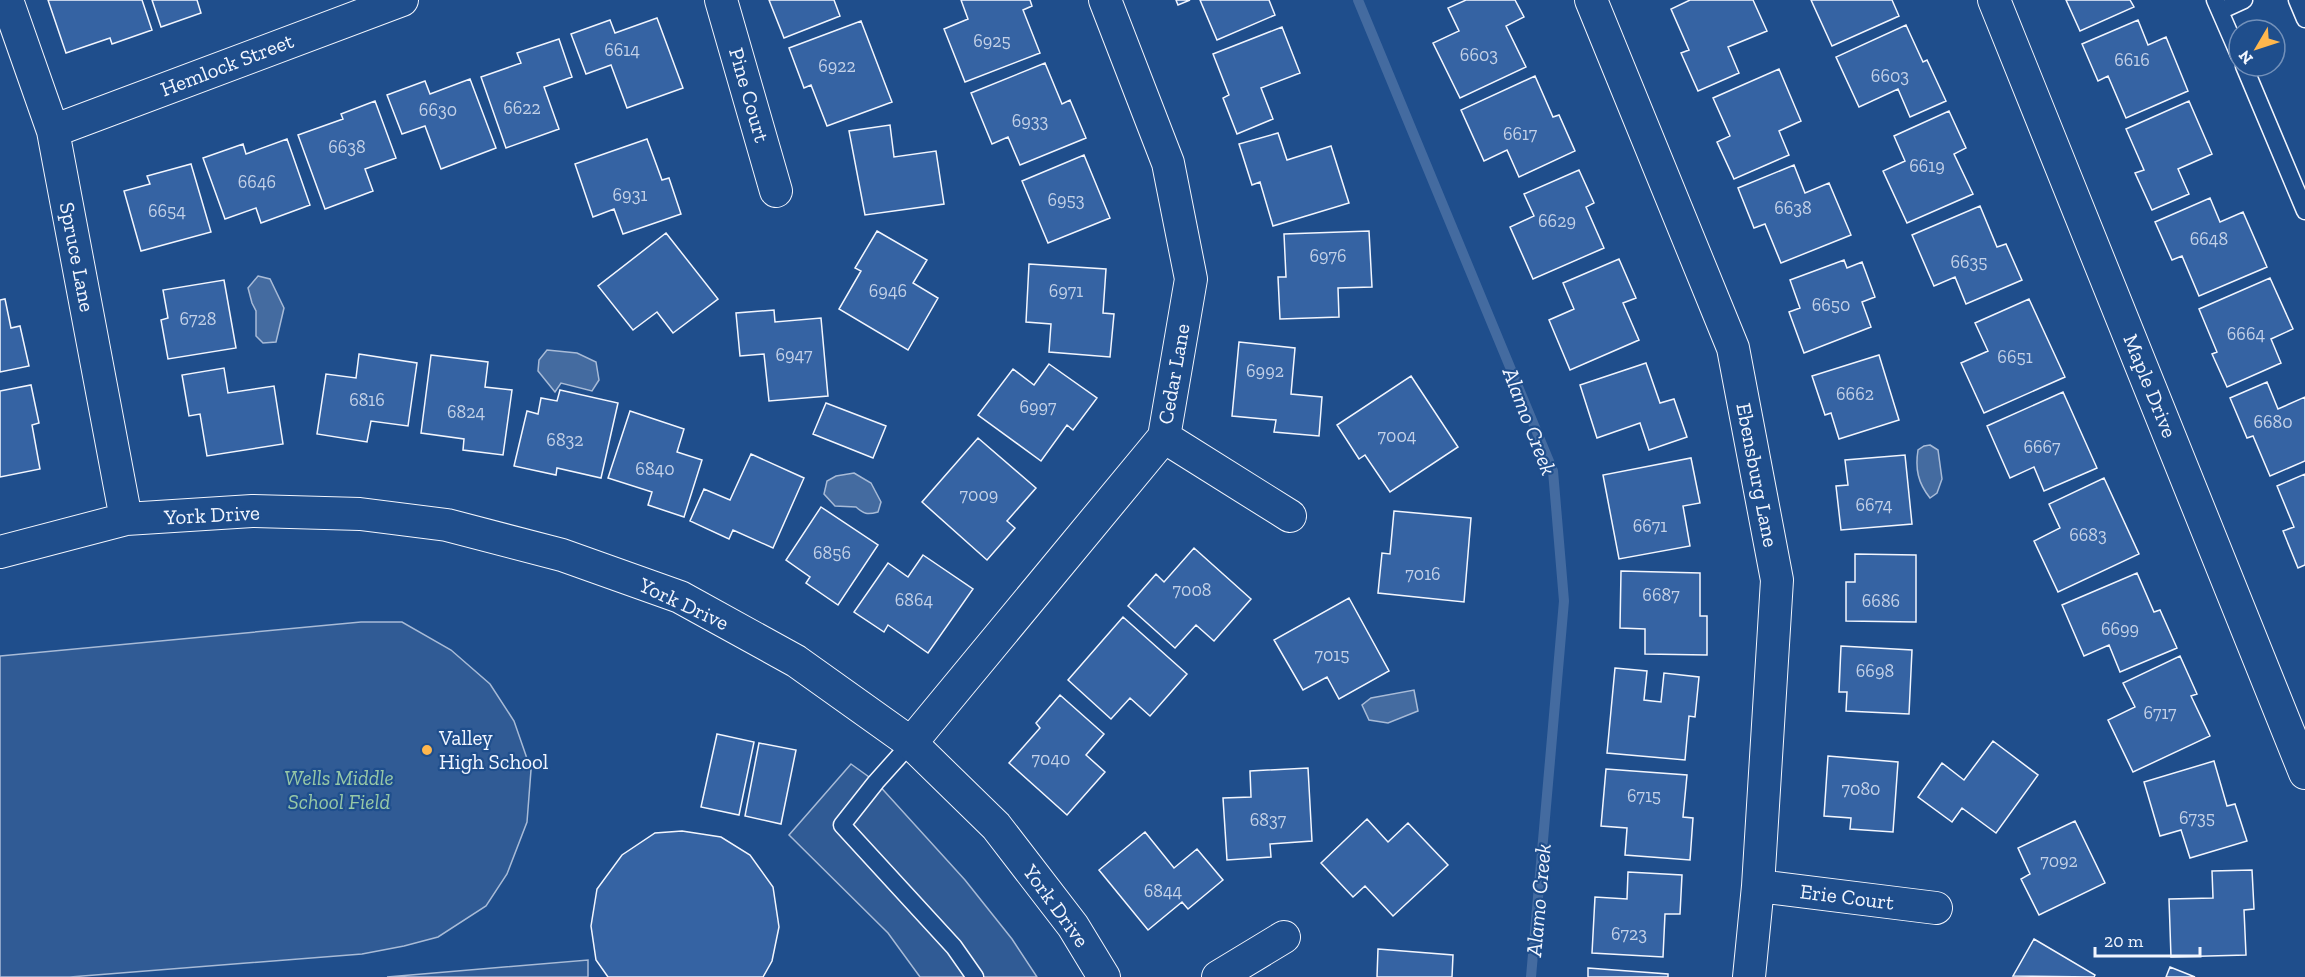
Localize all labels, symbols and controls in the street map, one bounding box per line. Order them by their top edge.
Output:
north arrow [2227,18,2287,78]
street label: Hemlock Street [157,28,297,101]
house number: 6925 [973,30,1011,52]
house number: 6614 [604,39,640,61]
house number: 6603 [1460,44,1498,66]
street label: Pine Court [724,45,775,145]
text: N [2235,46,2257,68]
house number: 6616 [2114,49,2150,71]
house number: 6922 [818,55,856,77]
house number: 6603 [1871,65,1909,87]
house number: 6622 [503,97,541,119]
house number: 6630 [419,99,457,121]
house number: 6933 [1012,110,1049,132]
house number: 6617 [1503,123,1538,145]
house number: 6638 [328,136,366,158]
house number: 6619 [1909,155,1945,177]
house number: 6646 [238,171,276,193]
house number: 6931 [613,184,647,206]
house number: 6953 [1047,189,1085,211]
house number: 6638 [1774,197,1812,219]
street label: Spruce Lane [55,200,100,314]
house number: 6654 [148,200,186,222]
house number: 6629 [1538,210,1576,232]
house number: 6648 [2190,228,2228,250]
house number: 6976 [1309,245,1347,267]
house number: 6635 [1950,251,1988,273]
house number: 6946 [869,280,907,302]
house number: 6971 [1049,280,1083,302]
house number: 6650 [1812,294,1850,316]
house number: 6728 [180,308,217,330]
street label: Cedar Lane [1152,321,1195,426]
house number: 6664 [2227,323,2265,345]
street label: Maple Drive [2118,330,2183,441]
house number: 6947 [775,344,813,366]
house number: 6651 [1997,346,2033,368]
house number: 6992 [1246,360,1284,382]
water label: Alamo Creek [1496,362,1563,479]
house number: 6662 [1836,383,1874,405]
house number: 6816 [349,389,385,411]
house number: 6997 [1019,396,1057,418]
house number: 6824 [447,401,485,423]
street label: Ebensburg Lane [1731,401,1784,549]
house number: 6680 [2253,411,2293,433]
house number: 7004 [1378,425,1417,447]
house number: 6832 [546,429,584,451]
house number: 6667 [2023,436,2061,458]
house number: 6840 [635,458,675,480]
house number: 7009 [960,484,998,506]
house number: 6674 [1856,494,1893,516]
street label: York Drive [162,500,261,530]
house number: 6671 [1633,515,1667,537]
house number: 6683 [2069,524,2107,546]
house number: 6856 [813,542,851,564]
house number: 7016 [1405,563,1441,585]
street label: York Drive [635,572,733,635]
house number: 7008 [1173,579,1211,601]
house number: 6687 [1642,584,1680,606]
house number: 6864 [895,589,934,611]
house number: 6686 [1862,590,1900,612]
house number: 6699 [2101,618,2139,640]
house number: 7015 [1315,644,1350,666]
house number: 6698 [1856,660,1894,682]
house number: 6717 [2143,702,2177,724]
place label: Valley High School [438,725,549,774]
marker: Valley High School [420,743,434,757]
house number: 7040 [1032,748,1070,770]
park label: Wells Middle School Field [284,765,394,814]
house number: 7080 [1842,778,1880,800]
house number: 6715 [1627,785,1661,807]
house number: 6735 [2179,807,2215,829]
house number: 6837 [1250,809,1287,831]
water label: Alamo Creek [1520,842,1557,959]
house number: 7092 [2040,850,2078,872]
street label: York Drive [1018,859,1095,952]
street label: Erie Court [1799,878,1896,915]
house number: 6844 [1144,880,1183,902]
scale bar [2095,920,2200,958]
house number: 6723 [1611,923,1647,945]
text: 20 m [2104,930,2144,952]

